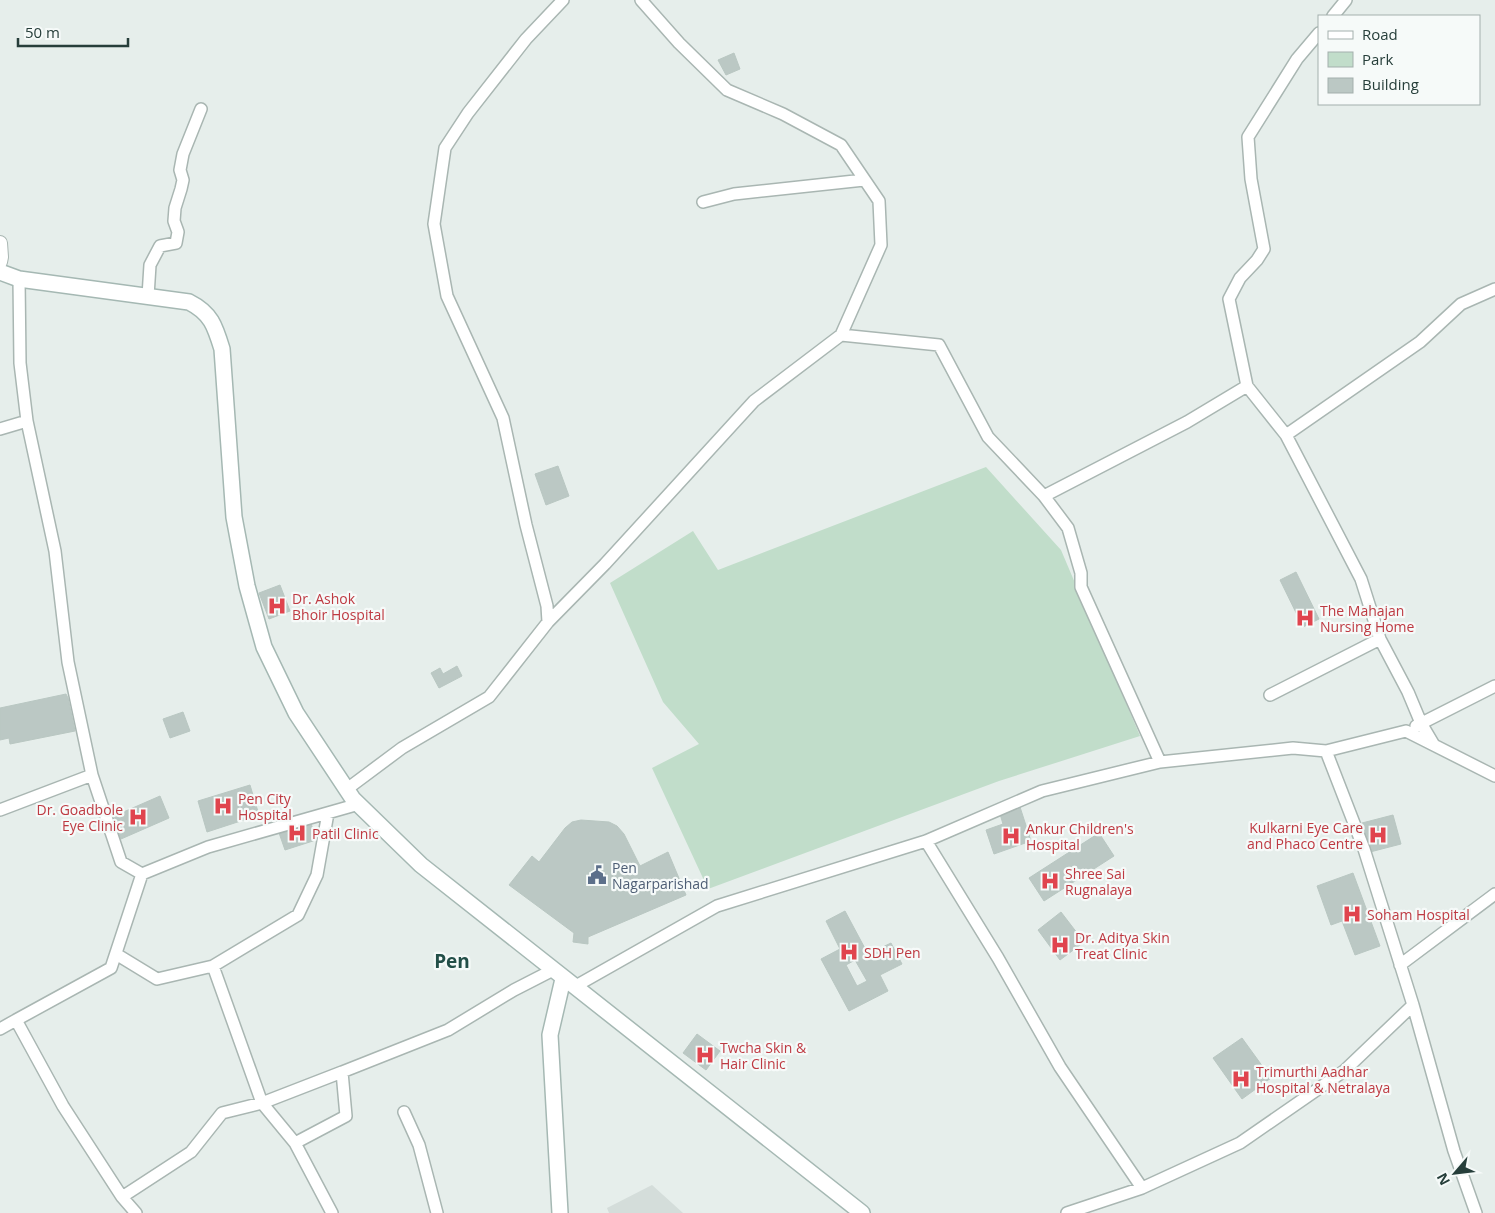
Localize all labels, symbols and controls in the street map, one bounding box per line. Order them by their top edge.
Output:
scale bar [18,15,128,47]
legend [1318,15,1480,105]
text: 50 m [25,22,60,42]
text: Road [1362,24,1398,44]
text: Park [1362,49,1393,69]
text: Building [1362,74,1419,94]
place label: Dr. Ashok Bhoir Hospital [292,589,385,624]
hospital icon: Dr. Ashok Bhoir Hospital [266,595,288,617]
place label: The Mahajan Nursing Home [1320,601,1415,636]
hospital icon: The Mahajan Nursing Home [1294,607,1316,629]
place label: Pen City Hospital [238,789,292,824]
hospital icon: Pen City Hospital [212,795,234,817]
place label: Dr. Goadbole Eye Clinic [36,800,123,835]
hospital icon: Dr. Goadbole Eye Clinic [127,806,149,828]
place label: Kulkarni Eye Care and Phaco Centre [1247,818,1363,853]
place label: Ankur Children's Hospital [1026,819,1134,854]
hospital icon: Patil Clinic [286,822,308,844]
place label: Patil Clinic [312,824,379,843]
hospital icon: Kulkarni Eye Care and Phaco Centre [1367,824,1389,846]
hospital icon: Ankur Children's Hospital [1000,825,1022,847]
place label: Pen Nagarparishad [612,858,709,893]
public building icon: Pen Nagarparishad [586,864,608,886]
place label: Shree Sai Rugnalaya [1065,864,1132,899]
hospital icon: Shree Sai Rugnalaya [1039,870,1061,892]
hospital icon: Soham Hospital [1341,903,1363,925]
place label: Soham Hospital [1367,905,1470,924]
place label: Dr. Aditya Skin Treat Clinic [1075,928,1170,963]
hospital icon: Dr. Aditya Skin Treat Clinic [1049,934,1071,956]
hospital icon: SDH Pen [838,941,860,963]
place label: SDH Pen [864,943,921,962]
district label: Pen [434,948,470,974]
place label: Twcha Skin & Hair Clinic [720,1038,807,1073]
hospital icon: Twcha Skin & Hair Clinic [694,1044,716,1066]
place label: Trimurthi Aadhar Hospital & Netralaya [1256,1062,1390,1097]
hospital icon: Trimurthi Aadhar Hospital & Netralaya [1230,1068,1252,1090]
north arrow [1430,1148,1480,1198]
text: N [1432,1170,1454,1189]

